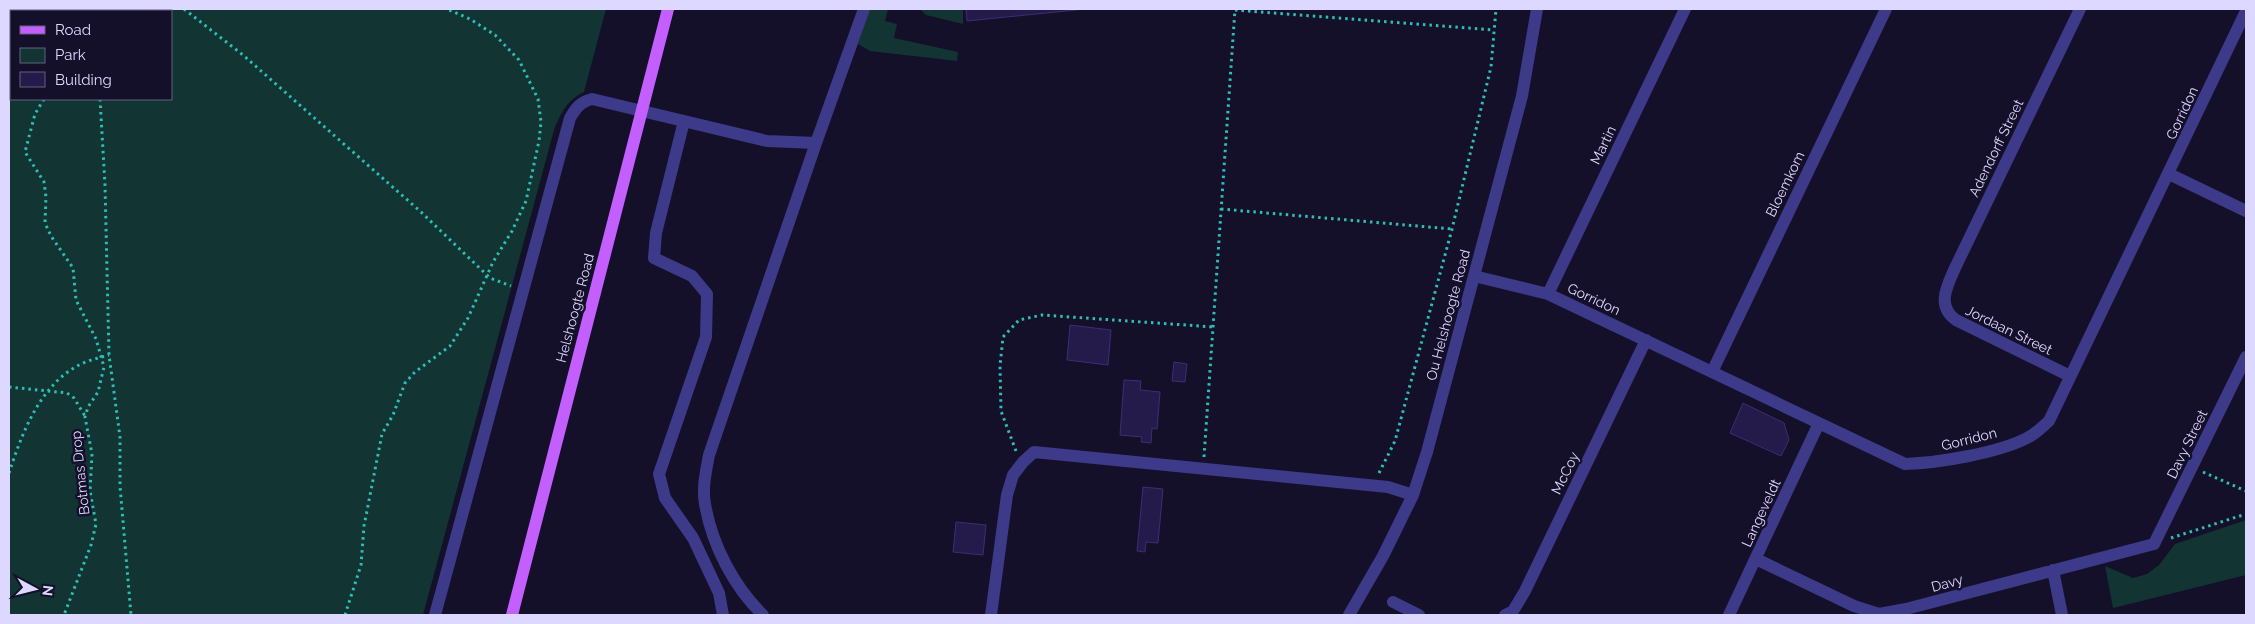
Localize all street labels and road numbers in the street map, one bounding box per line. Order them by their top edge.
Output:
street label: Gorridon [2163,84,2201,142]
street label: Adendorff Street [1965,96,2027,199]
street label: Martin [1587,123,1619,167]
street label: Bloemkom [1762,149,1808,219]
street label: Ou Helshoogte Road [1423,248,1473,382]
street label: Helshoogte Road [553,252,597,364]
street label: Gorridon [1565,280,1623,318]
street label: Jordaan Street [1963,302,2055,358]
street label: Davy Street [2163,407,2211,481]
street label: Gorridon [1940,424,1998,454]
street label: Botmas Drop [68,430,92,516]
street label: McCoy [1548,449,1582,497]
street label: Langeveldt [1738,476,1784,550]
street label: Davy [1929,571,1965,595]

